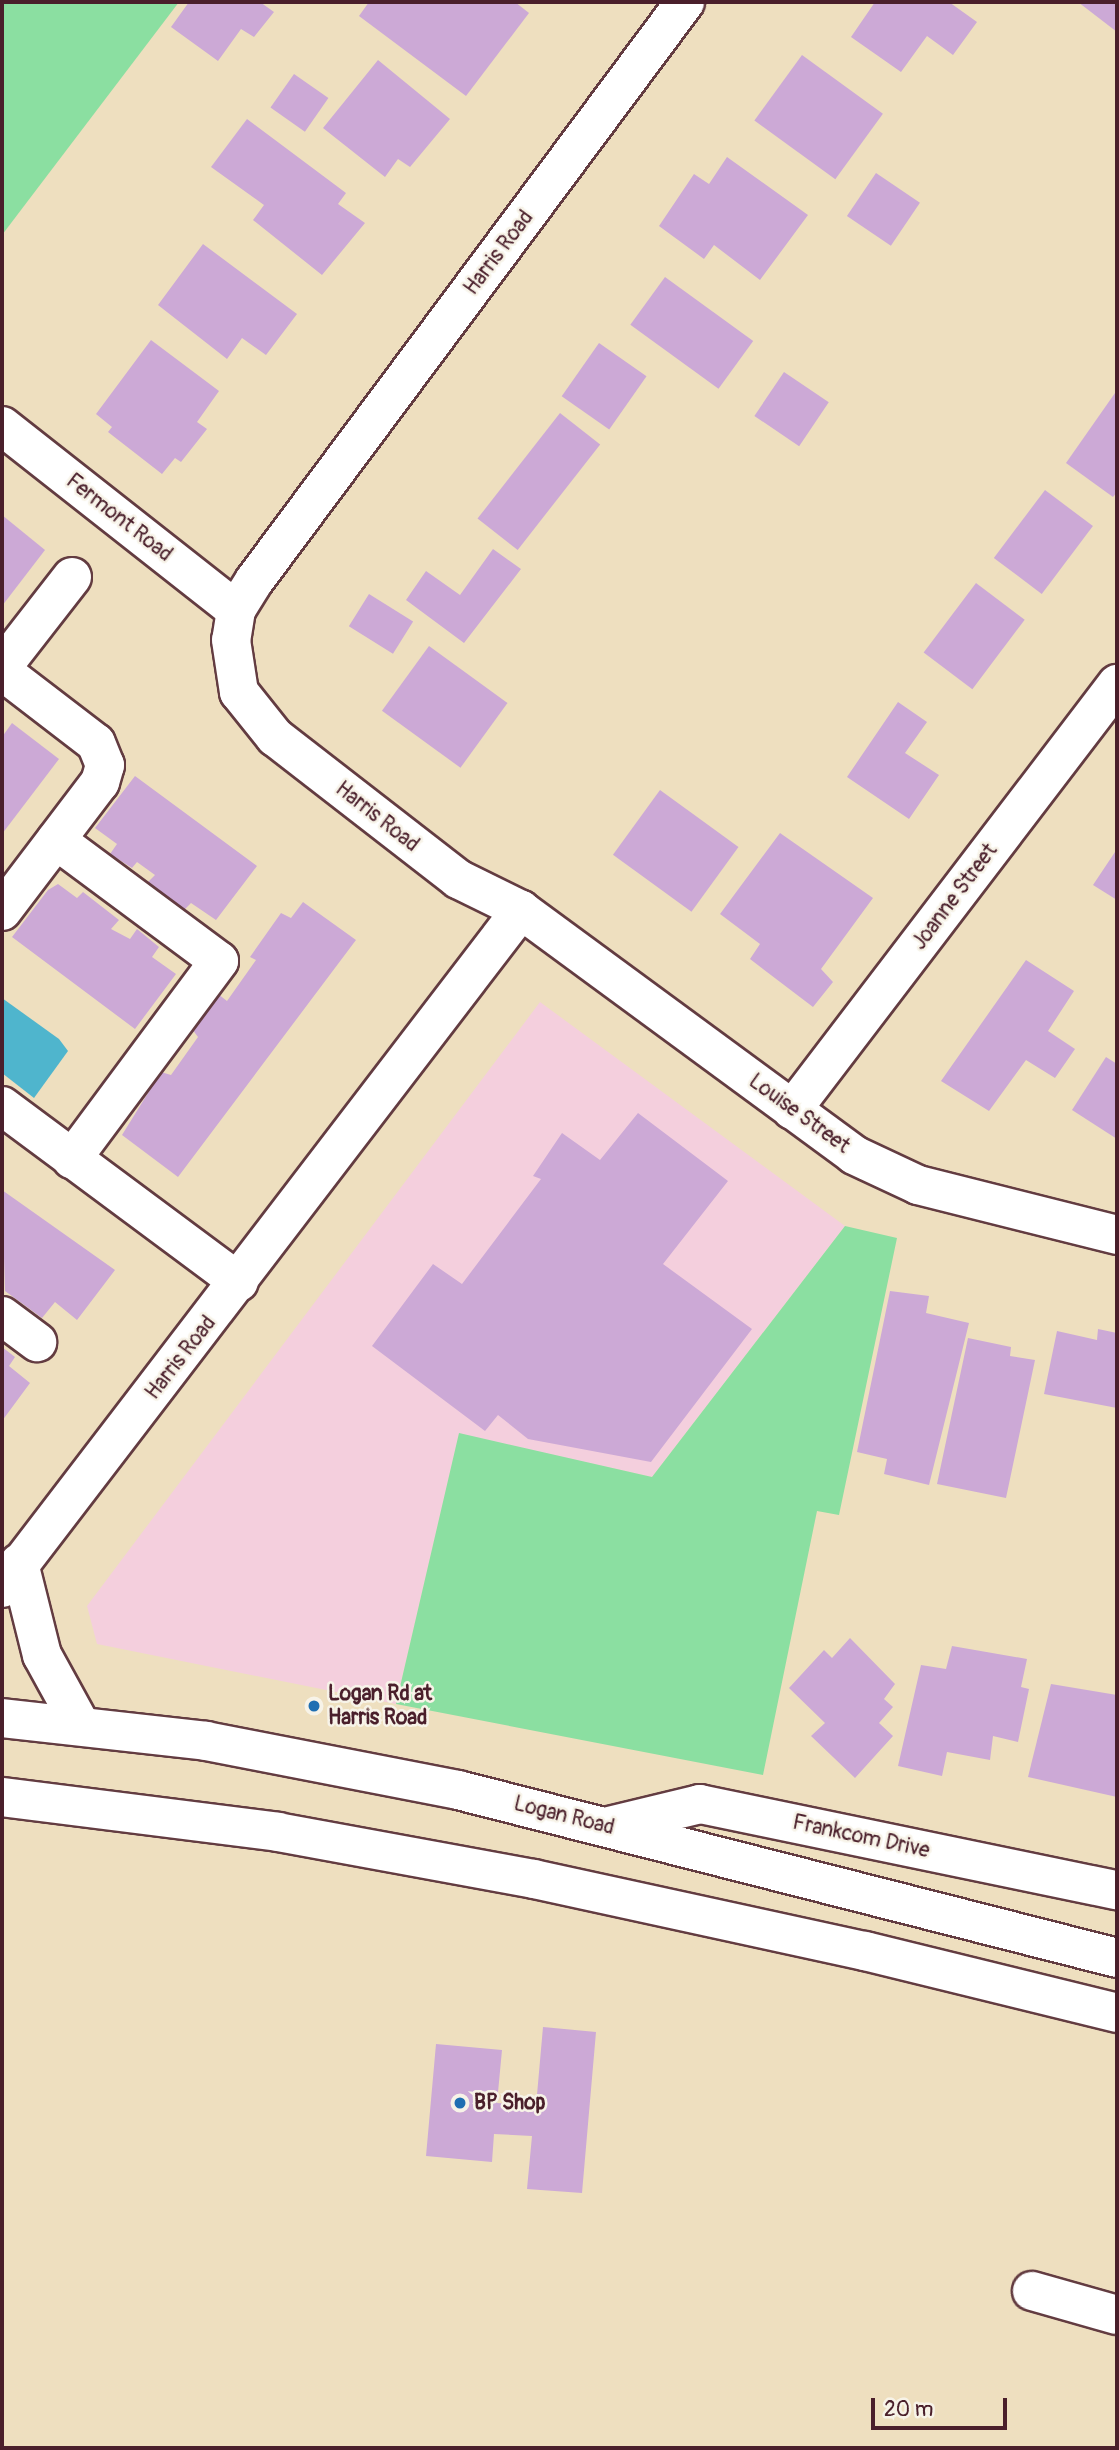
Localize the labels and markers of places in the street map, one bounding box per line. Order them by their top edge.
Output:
place label: Logan Rd at Harris Road [328,1681,432,1731]
marker: Logan Rd at Harris Road [306,1698,322,1714]
place label: BP Shop [474,2090,546,2116]
marker: BP Shop [452,2095,468,2111]

